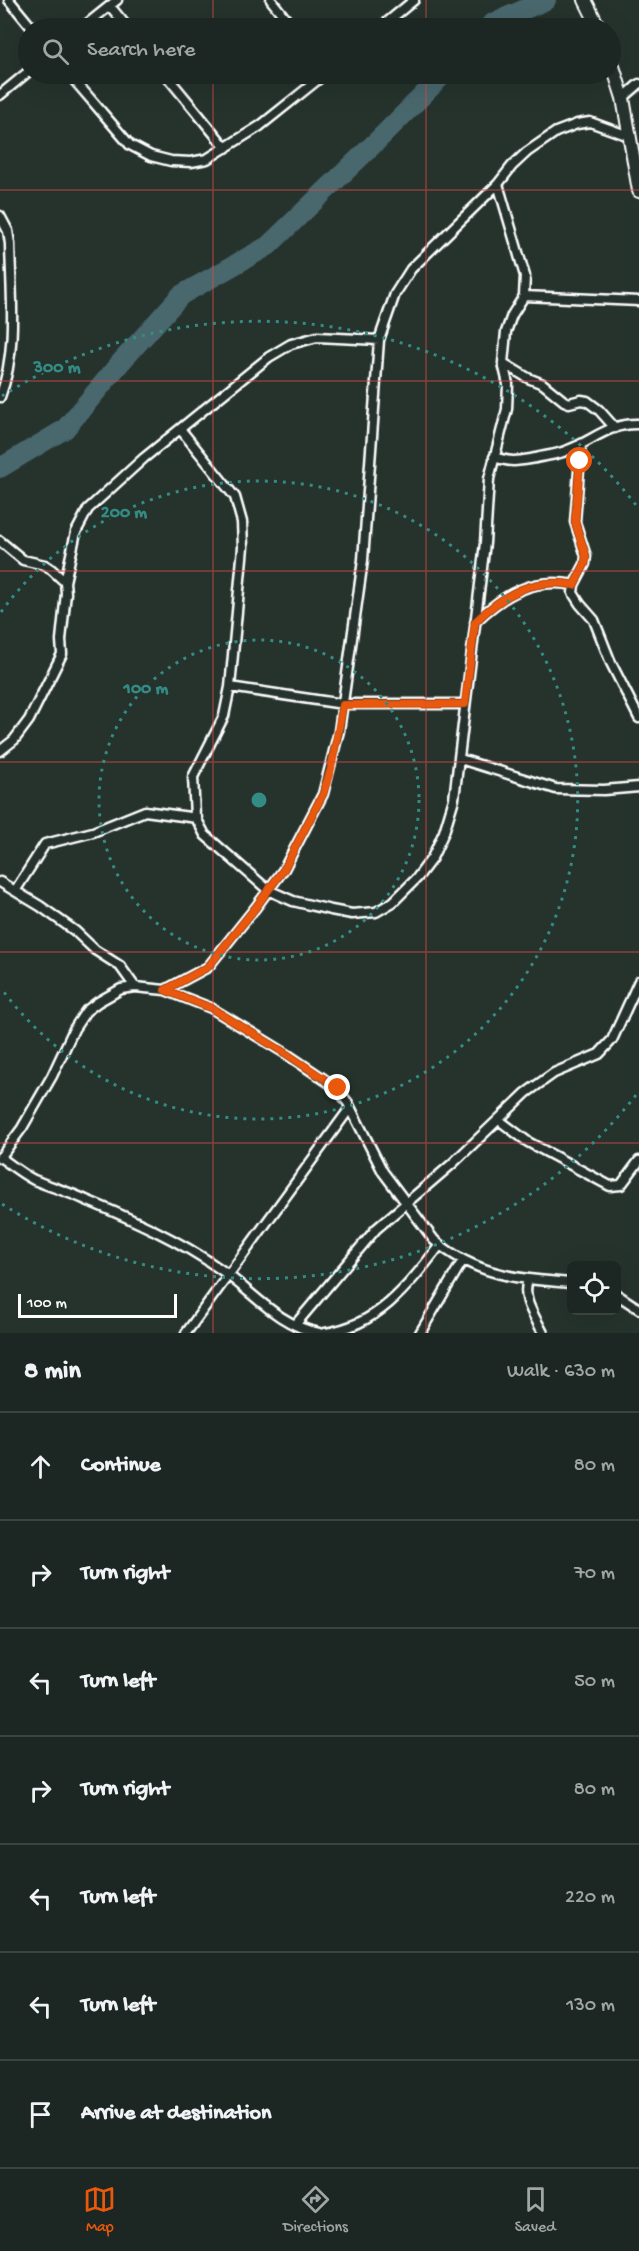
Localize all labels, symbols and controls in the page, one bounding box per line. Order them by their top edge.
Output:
search box [18,18,621,84]
icon: search [39,35,72,68]
text: Search here [87,38,195,64]
text: 300 m [33,358,81,379]
route start [566,447,592,473]
text: 200 m [101,503,147,524]
text: 100 m [123,679,169,700]
centre of rings [249,790,269,810]
route end [324,1074,350,1100]
map controls [567,1261,621,1315]
button: locate [567,1261,621,1315]
scale bar [18,1291,177,1318]
text: 100 m [27,1295,67,1314]
text: 8 min [24,1357,81,1388]
text: Walk · 630 m [507,1361,615,1384]
icon: ahead [24,1450,57,1483]
text: Continue [81,1453,161,1479]
text: 80 m [574,1455,615,1478]
icon: right [24,1558,57,1591]
text: Turn right [81,1561,169,1587]
text: 70 m [574,1563,615,1586]
icon: left [24,1666,57,1699]
text: Turn left [81,1669,155,1695]
text: 50 m [574,1671,615,1694]
icon: right [24,1774,57,1807]
text: Turn right [81,1777,169,1803]
text: 80 m [574,1779,615,1802]
icon: left [24,1882,57,1915]
text: Turn left [81,1885,155,1911]
text: 220 m [565,1887,615,1910]
icon: left [24,1990,57,2023]
text: Turn left [81,1993,155,2019]
text: 130 m [566,1995,615,2018]
icon: arrive [24,2098,57,2131]
text: Arrive at destination [81,2101,271,2127]
tab: Map [83,2183,116,2238]
tab: Directions [283,2183,348,2238]
tab: Saved [515,2183,556,2238]

